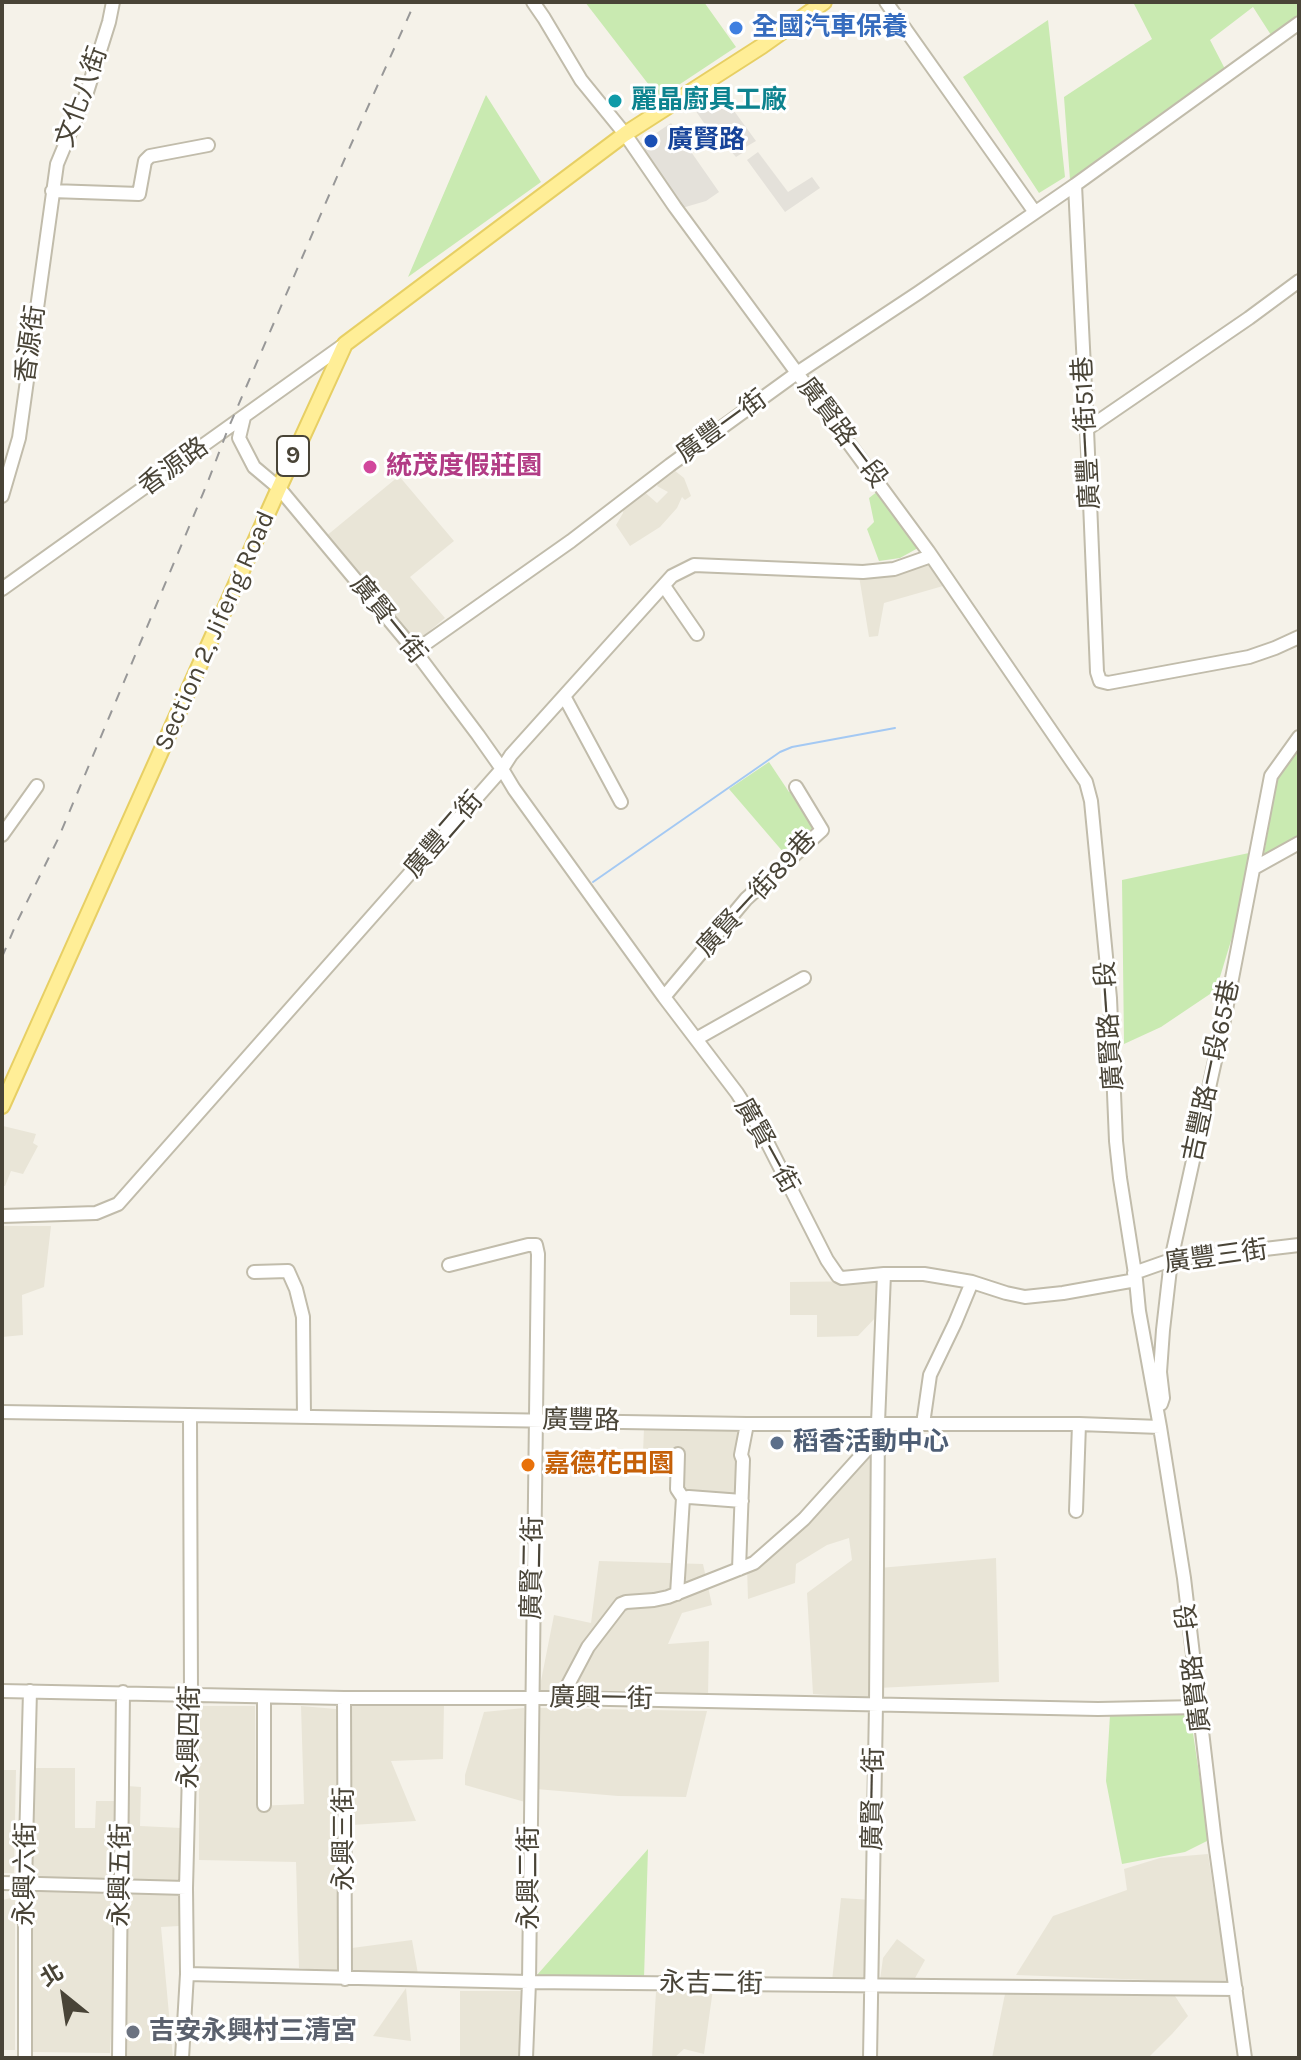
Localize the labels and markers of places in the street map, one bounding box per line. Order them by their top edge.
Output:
place label: 全國汽車保養 [752,12,908,44]
marker: 全國汽車保養 [727,19,745,37]
place label: 麗晶廚具工廠 [631,85,787,117]
marker: 麗晶廚具工廠 [606,92,624,110]
place label: 廣賢路 [667,125,745,157]
marker: 廣賢路 [642,132,660,150]
place label: 統茂度假莊園 [386,451,542,483]
marker: 統茂度假莊園 [361,458,379,476]
place label: 稻香活動中心 [793,1427,949,1459]
marker: 稻香活動中心 [768,1434,786,1452]
place label: 嘉德花田園 [544,1449,674,1481]
marker: 嘉德花田園 [519,1456,537,1474]
place label: 吉安永興村三清宮 [149,2016,357,2048]
marker: 吉安永興村三清宮 [124,2023,142,2041]

